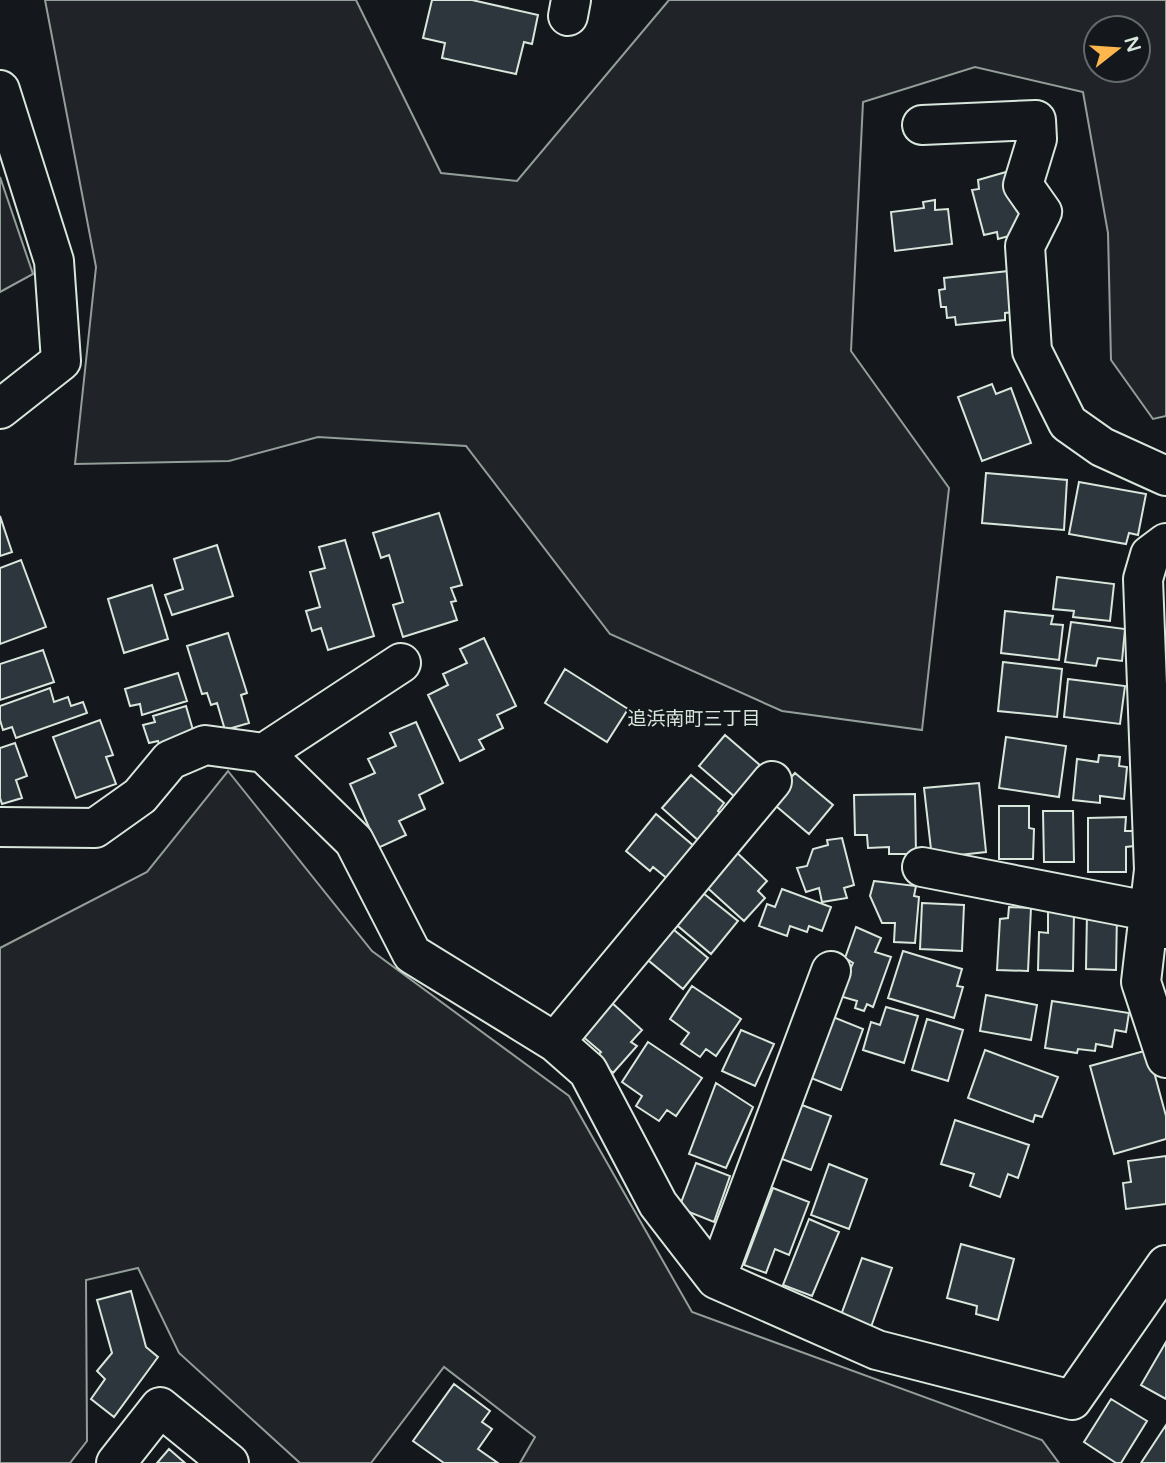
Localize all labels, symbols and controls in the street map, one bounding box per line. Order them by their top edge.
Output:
north arrow [1082,14,1152,84]
text: N [1120,34,1145,55]
district label: 追浜南町三丁目 [627,708,761,730]

